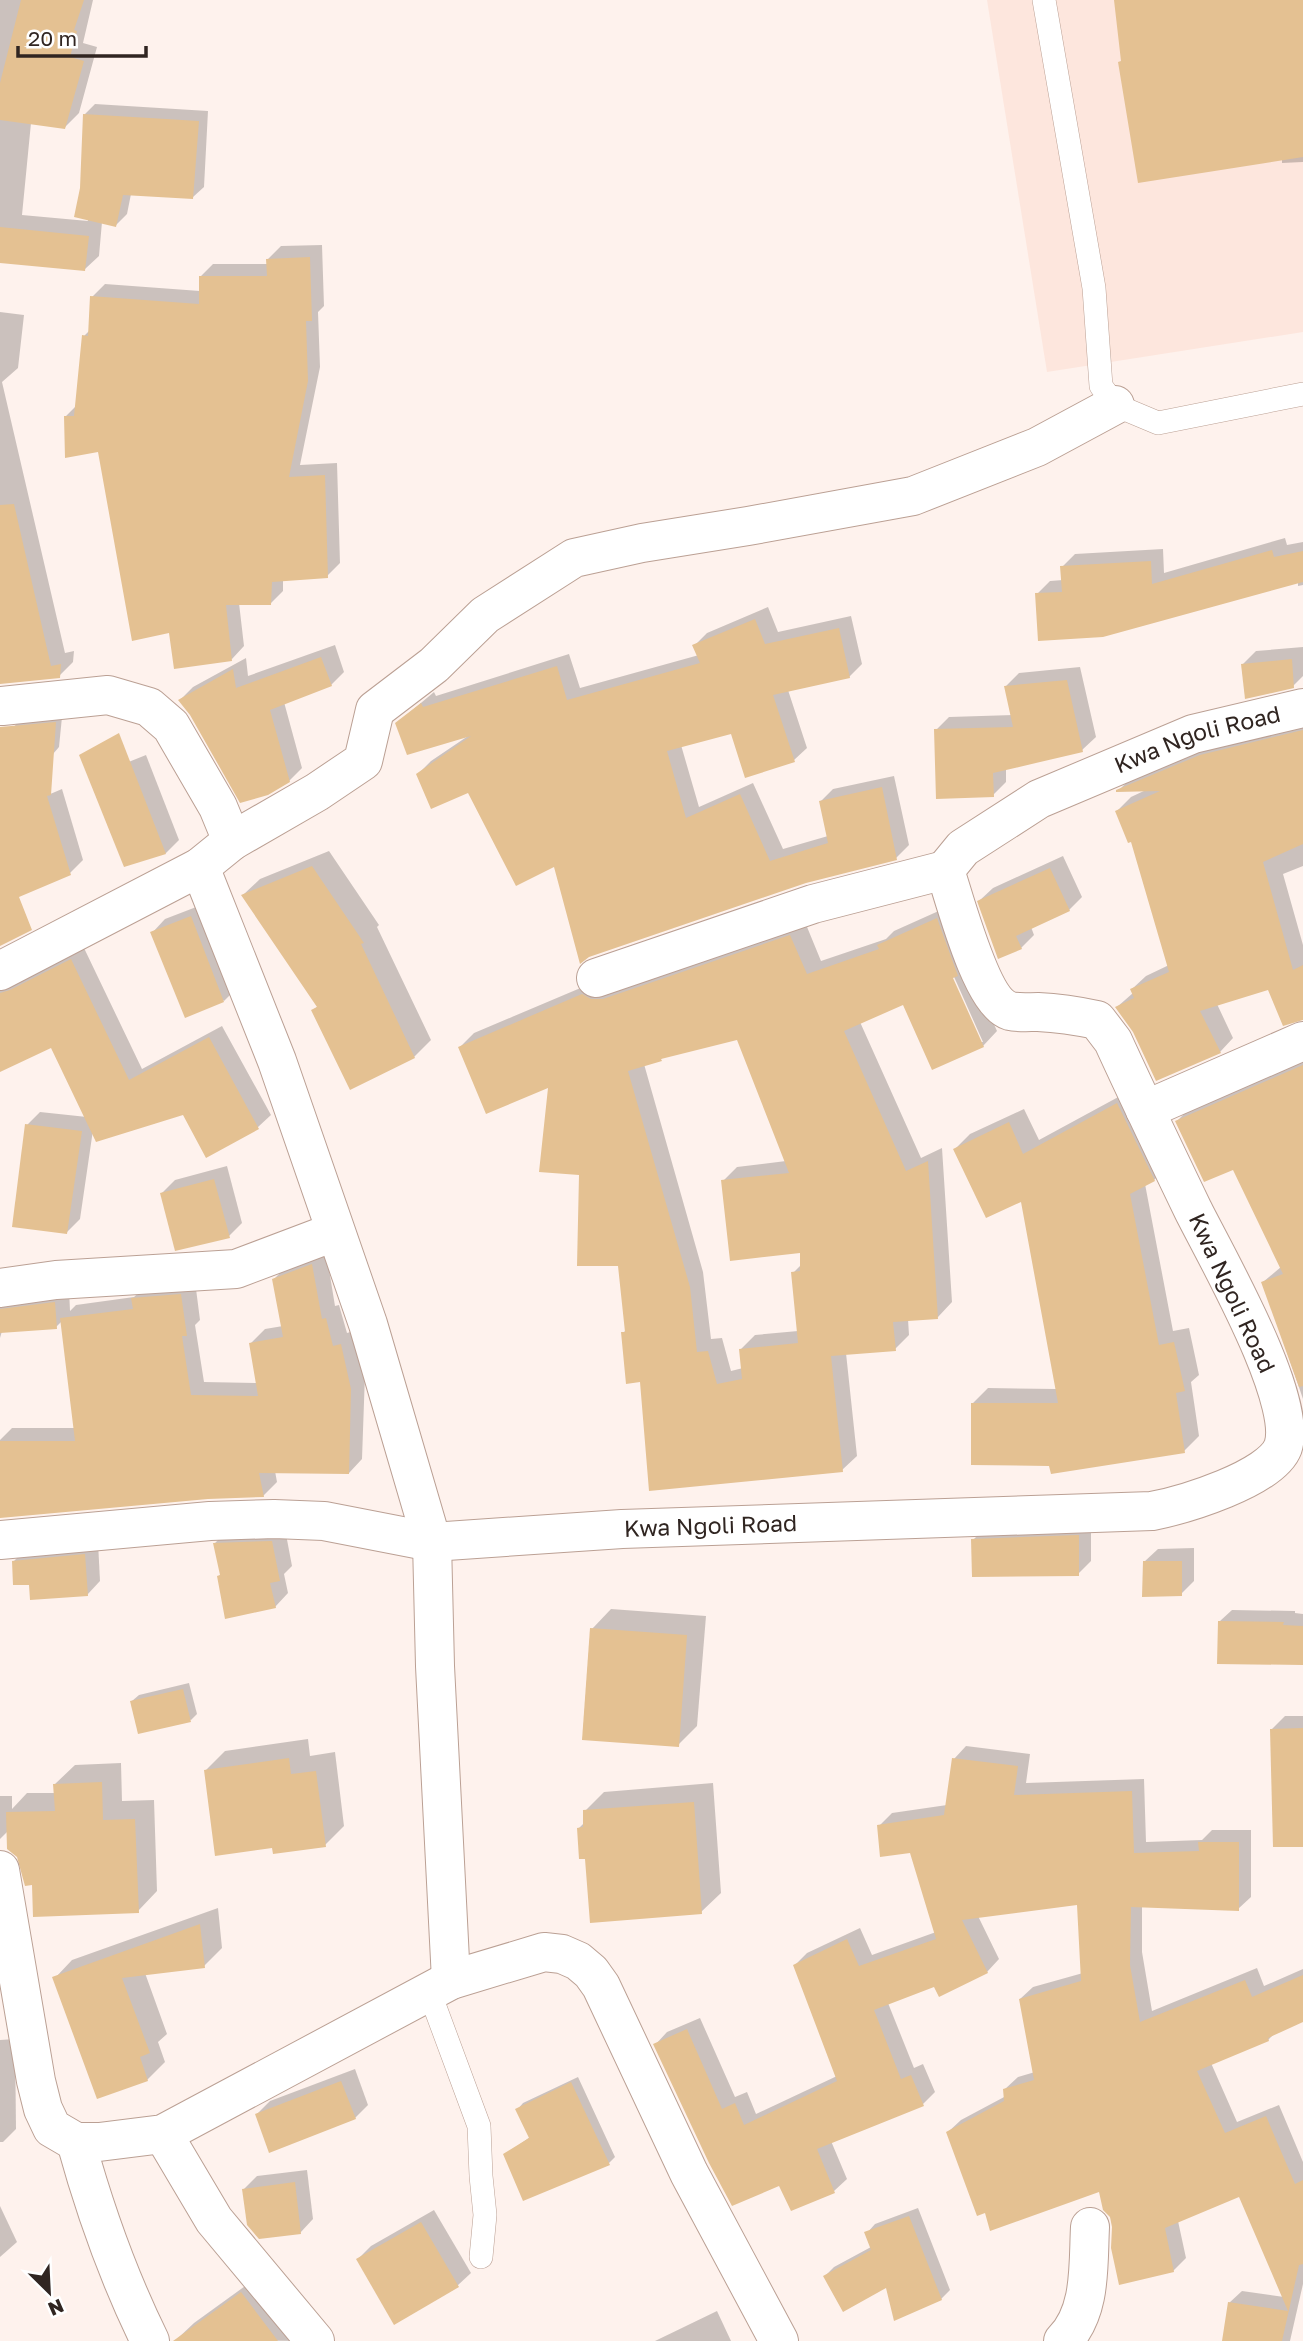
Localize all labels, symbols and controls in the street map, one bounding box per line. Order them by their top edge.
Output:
scale bar [18,14,145,58]
text: 20 m [28,25,77,51]
street label: Kwa Ngoli Road [1110,699,1283,779]
street label: Kwa Ngoli Road [1184,1208,1282,1377]
street label: Kwa Ngoli Road [623,1508,798,1542]
north arrow [14,2257,84,2327]
text: N [45,2295,67,2321]

